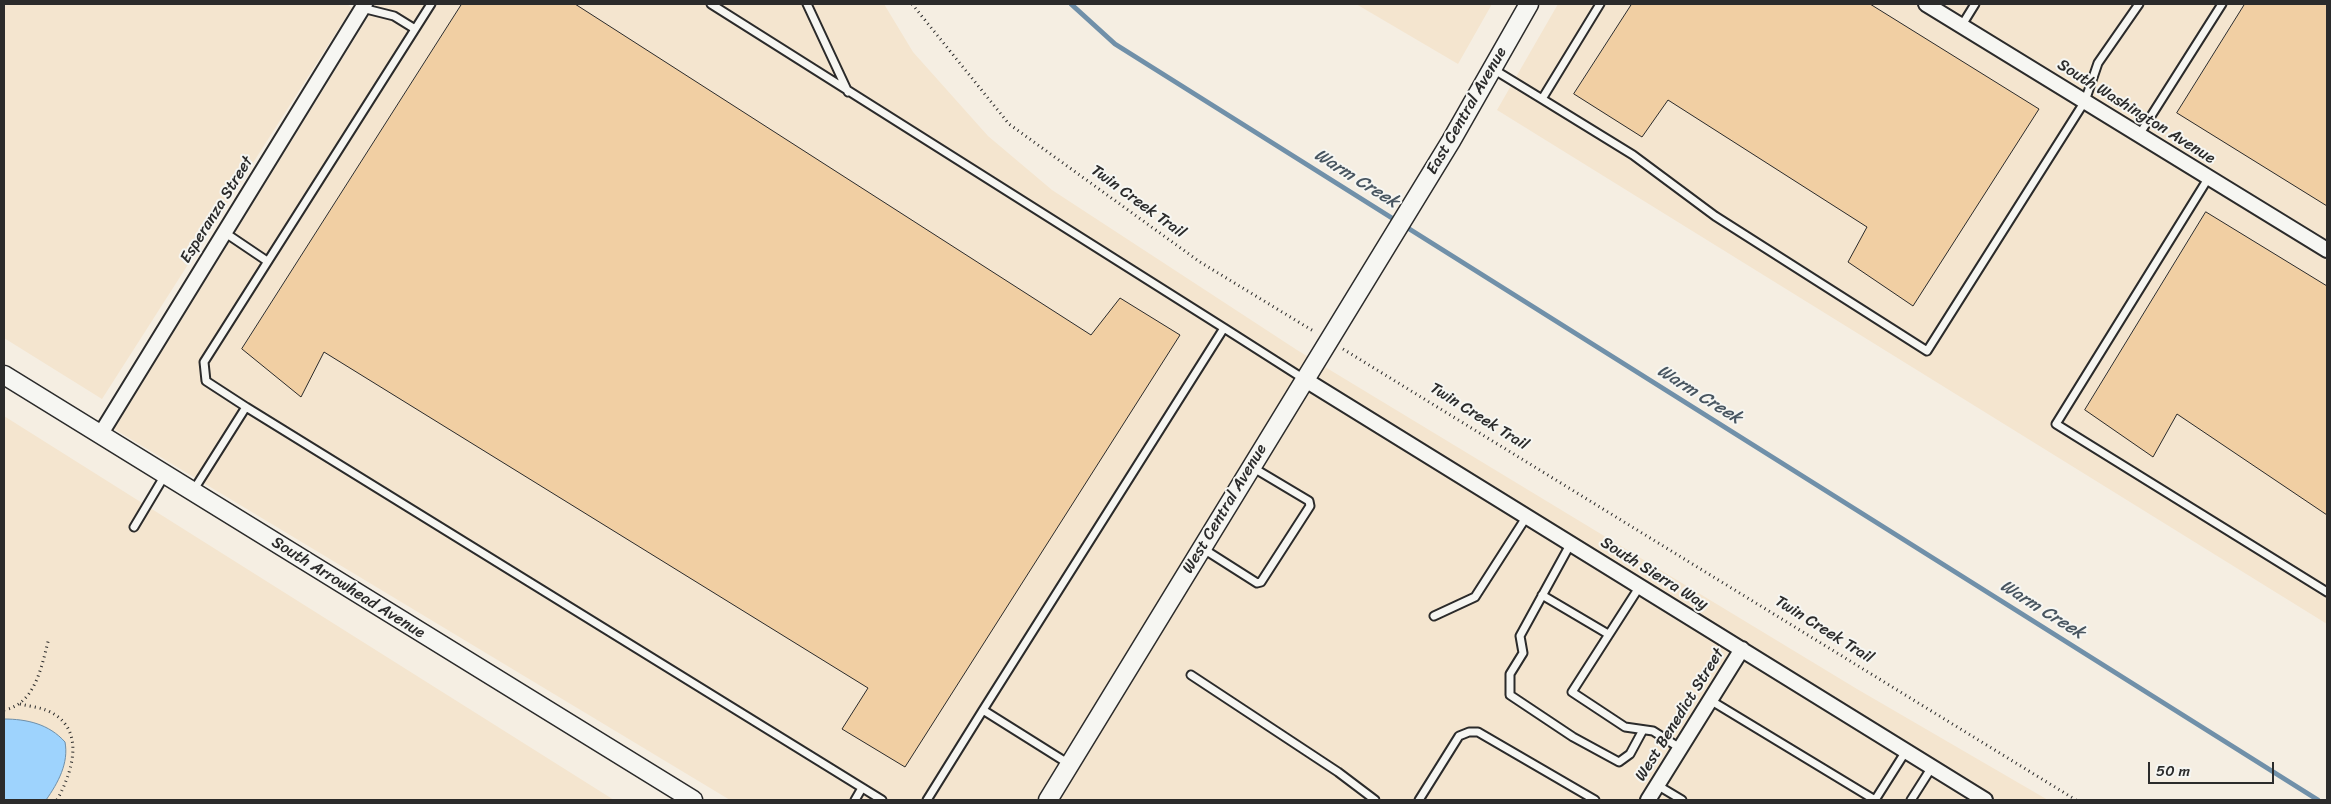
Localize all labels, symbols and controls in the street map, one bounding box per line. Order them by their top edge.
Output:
street label: East Central Avenue [1423,44,1511,178]
street label: South Washington Avenue [2054,56,2218,168]
water label: Warm Creek [1310,145,1402,213]
street label: Esperanza Street [176,153,258,267]
street label: Twin Creek Trail [1087,161,1189,243]
water label: Warm Creek [1653,361,1745,429]
street label: Twin Creek Trail [1426,379,1532,455]
street label: West Central Avenue [1179,441,1271,577]
street label: South Arrowhead Avenue [268,533,428,643]
street label: South Sierra Way [1597,533,1711,615]
water label: Warm Creek [1996,576,2088,644]
street label: Twin Creek Trail [1771,592,1877,668]
street label: West Benedict Street [1631,645,1729,785]
scale bar [2151,752,2277,784]
text: 50 m [2156,758,2190,784]

